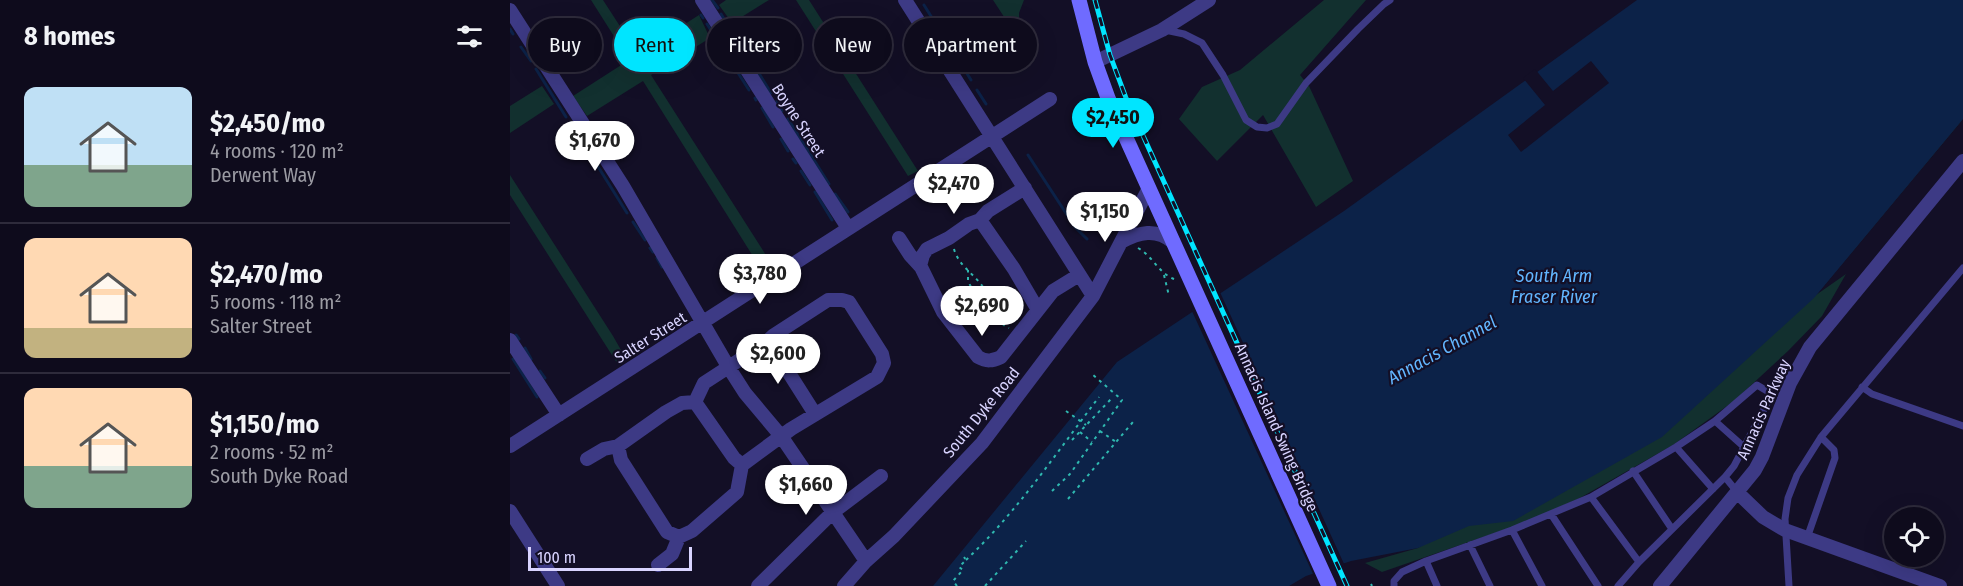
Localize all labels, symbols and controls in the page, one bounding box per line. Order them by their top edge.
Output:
chip: Buy [528,18,602,72]
chip: Rent [614,18,695,72]
chip: Filters [707,18,802,72]
chip: New [814,18,892,72]
chip: Apartment [904,18,1037,72]
icon: filters [453,20,486,53]
text: 8 homes [24,21,115,52]
street label: Boyne Street [768,80,830,161]
pin: $2,450 [1064,98,1162,149]
text: $2,450 [1086,105,1140,129]
text: $2,450/mo [210,108,325,139]
icon: home [72,111,144,183]
pin: $1,670 [546,121,644,172]
text: $1,670 [569,128,621,152]
text: 4 rooms · 120 m² [210,139,344,163]
text: Derwent Way [210,163,316,187]
pin: $2,470 [905,164,1003,215]
text: $2,470 [928,171,980,195]
pin: $1,150 [1056,192,1154,243]
text: $1,150 [1080,199,1130,223]
pin: $3,780 [711,254,809,305]
text: $2,470/mo [210,259,323,290]
text: $3,780 [733,261,787,285]
icon: home [72,262,144,334]
water label: South Arm Fraser River [1511,265,1598,308]
pin: $2,690 [933,286,1031,337]
text: 5 rooms · 118 m² [210,290,341,314]
text: $2,690 [955,293,1009,317]
street label: Salter Street [611,307,690,367]
water label: Annacis Channel [1383,311,1501,389]
text: Salter Street [210,314,312,338]
pin: $2,600 [729,334,827,385]
street label: Annacis Island Swing Bridge [1231,340,1322,515]
text: $2,600 [750,341,806,365]
street label: Annacis Parkway [1733,355,1794,462]
street label: South Dyke Road [939,363,1024,461]
text: $1,150/mo [210,409,319,440]
icon: home [72,412,144,484]
text: 2 rooms · 52 m² [210,440,334,464]
text: South Dyke Road [210,464,348,488]
pin: $1,660 [757,465,855,516]
text: $1,660 [779,472,833,496]
map controls [1884,507,1944,567]
button: locate [1884,507,1944,567]
scale bar [528,544,692,572]
text: 100 m [537,548,576,567]

